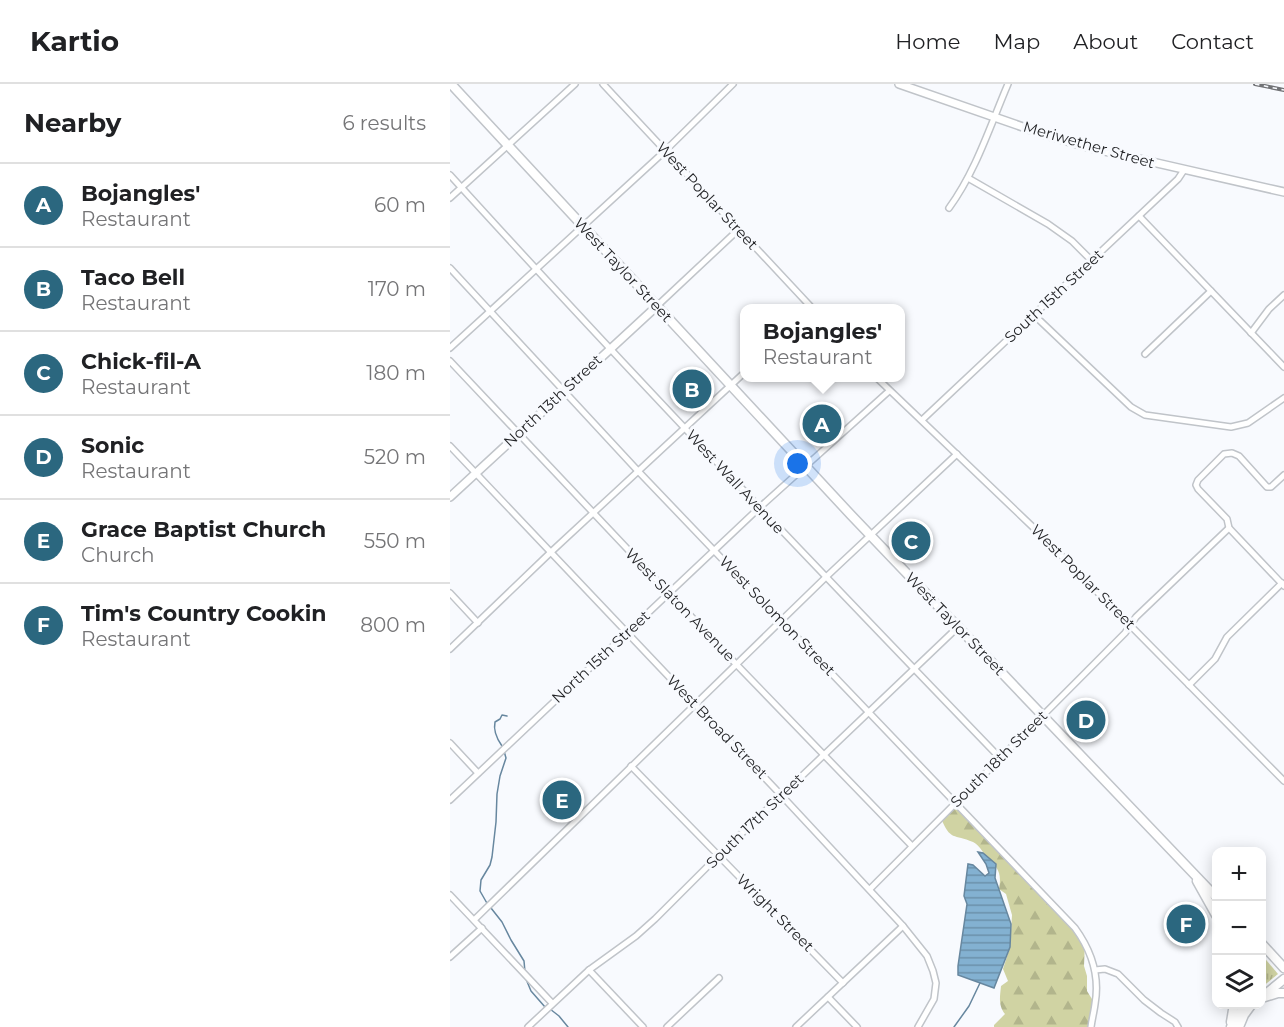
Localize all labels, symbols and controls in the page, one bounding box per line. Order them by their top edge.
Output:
text: Kartio [30,24,119,58]
text: Home [895,29,960,54]
text: Map [993,29,1040,54]
text: About [1073,29,1138,54]
text: Contact [1171,29,1254,54]
text: Nearby [24,107,121,139]
text: 6 results [342,111,426,135]
street label: Meriwether Street [1021,117,1157,172]
street label: West Poplar Street [652,138,762,254]
text: Bojangles' [81,180,200,207]
text: A [36,193,51,217]
text: 60 m [374,193,426,217]
text: Restaurant [81,207,191,231]
street label: West Taylor Street [570,214,677,326]
street label: South 15th Street [1000,245,1107,346]
text: Taco Bell [81,264,185,291]
text: B [36,277,51,301]
text: 170 m [368,277,426,301]
text: Restaurant [81,291,191,315]
popup [740,304,905,382]
text: Bojangles' [763,318,882,345]
text: Restaurant [763,345,873,369]
text: Chick-fil-A [81,348,201,375]
street label: North 13th Street [500,350,606,451]
text: C [36,361,51,385]
text: 180 m [366,361,426,385]
pin: B [672,366,712,412]
text: Restaurant [81,375,191,399]
pin: A [802,402,842,446]
street label: West Wall Avenue [682,426,789,538]
text: Sonic [81,432,144,459]
text: D [35,445,52,469]
text: 520 m [364,445,426,469]
your location [783,449,812,478]
text: Restaurant [81,459,191,483]
text: Grace Baptist Church [81,516,326,543]
pin: C [892,518,930,564]
street label: West Poplar Street [1027,520,1140,633]
text: E [37,529,50,553]
text: 550 m [364,529,426,553]
text: Church [81,543,155,567]
street label: West Slaton Avenue [621,544,739,665]
street label: West Solomon Street [715,552,839,679]
street label: West Taylor Street [901,568,1009,679]
text: Tim's Country Cookin [81,600,327,627]
street label: North 15th Street [548,606,654,707]
text: F [37,613,50,637]
text: 800 m [360,613,426,637]
text: Restaurant [81,627,191,651]
street label: West Broad Street [663,671,772,783]
pin: D [1066,698,1106,742]
street label: South 18th Street [946,706,1051,811]
street label: South 17th Street [702,769,807,872]
pin: E [542,778,582,822]
map controls [1212,847,1266,1009]
button: + [1212,847,1266,901]
street label: Wright Street [733,870,818,955]
button: − [1212,901,1266,955]
pin: F [1166,902,1206,946]
button: layers [1212,955,1266,1009]

